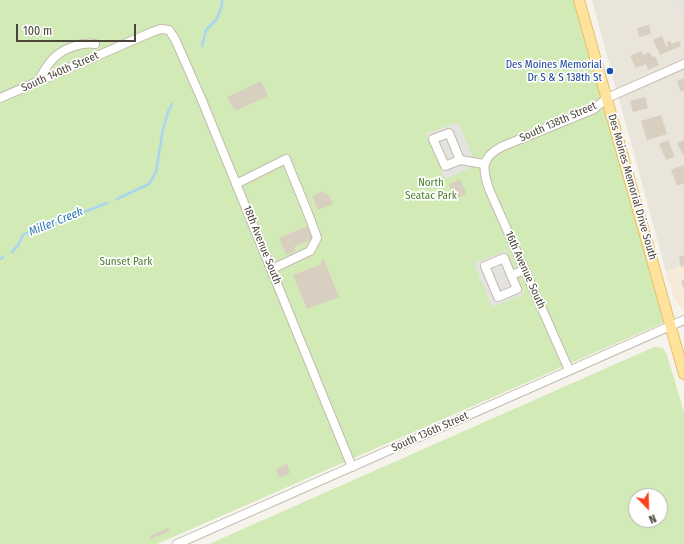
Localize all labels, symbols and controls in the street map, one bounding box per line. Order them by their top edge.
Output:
scale bar [18,16,138,42]
text: 100 m [23,24,52,38]
street label: South 140th Street [19,49,101,95]
place label: Des Moines Memorial Dr S & S 138th St [506,58,602,84]
marker: Des Moines Memorial Dr S & S 138th St [605,66,615,76]
street label: South 138th Street [518,99,598,145]
street label: Des Moines Memorial Drive South [605,113,659,261]
park label: North Seatac Park [405,176,457,202]
street label: 18th Avenue South [240,204,284,286]
water label: Miller Creek [27,205,85,239]
street label: 16th Avenue South [502,229,548,311]
park label: Sunset Park [100,255,152,269]
street label: South 136th Street [390,409,470,455]
north arrow [628,488,668,528]
text: N [647,511,658,526]

